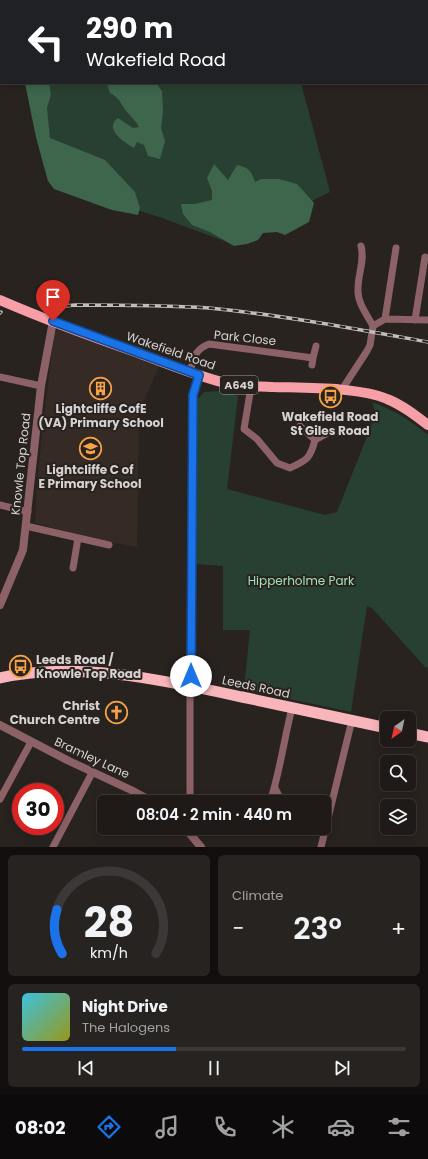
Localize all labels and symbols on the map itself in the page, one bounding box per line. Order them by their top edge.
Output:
pin [36,280,70,321]
street label: Park Close [213,326,277,349]
street label: Wakefield Road [124,327,218,374]
building icon: Lightcliffe CofE (VA) Primary School [88,375,114,401]
road number: A649 [220,376,258,394]
bus stop icon: Wakefield Road St Giles Road [317,383,343,409]
place label: Lightcliffe CofE (VA) Primary School [38,400,164,431]
place label: Wakefield Road St Giles Road [282,408,378,439]
street label: Knowle Top Road [7,412,34,516]
school or university icon: Lightcliffe C of E Primary School [77,436,103,462]
place label: Lightcliffe C of E Primary School [39,461,141,492]
park label: Hipperholme Park [248,572,355,589]
place label: Leeds Road / Knowle Top Road [36,651,141,682]
bus stop icon: Leeds Road / Knowle Top Road [8,654,34,680]
position arrow [170,655,212,697]
street label: Leeds Road [221,671,292,702]
place label: Christ Church Centre [10,697,101,728]
church icon: Christ Church Centre [103,700,129,726]
north arrow [380,711,416,747]
street label: Bramley Lane [52,733,133,782]
speed limit sign: 30 [12,783,64,835]

